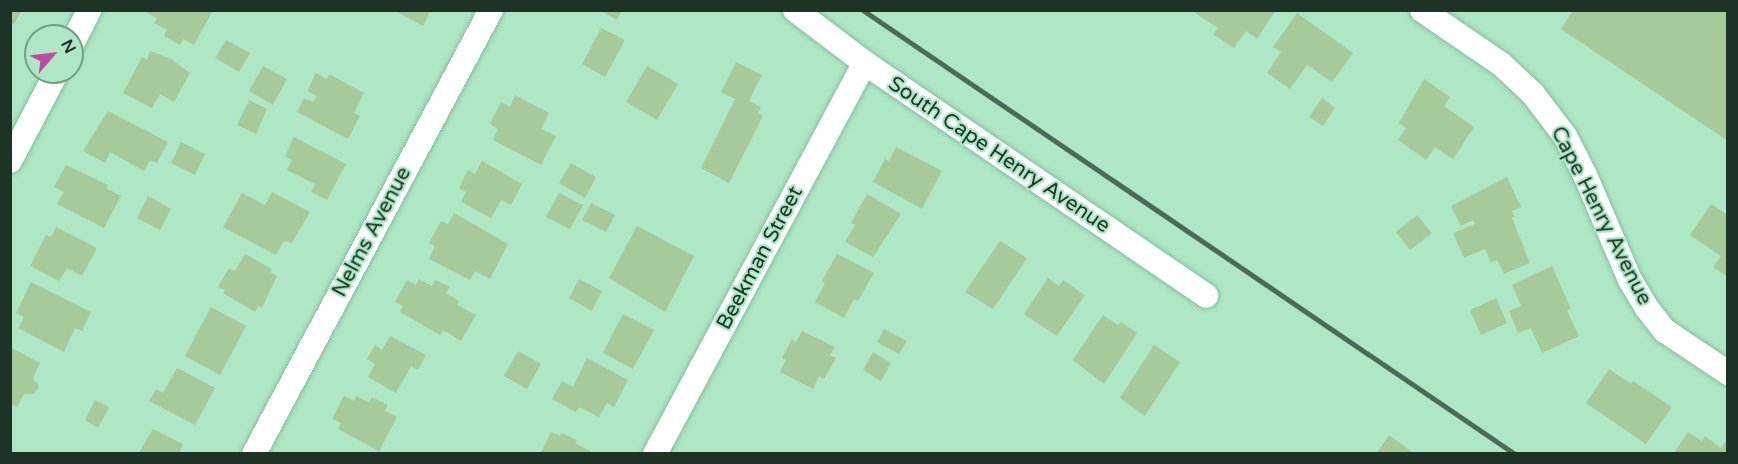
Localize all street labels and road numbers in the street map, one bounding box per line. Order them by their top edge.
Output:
street label: South Cape Henry Avenue [883,71,1115,239]
street label: Cape Henry Avenue [1545,122,1657,310]
street label: Nelms Avenue [327,163,417,301]
street label: Beekman Street [712,182,808,334]

